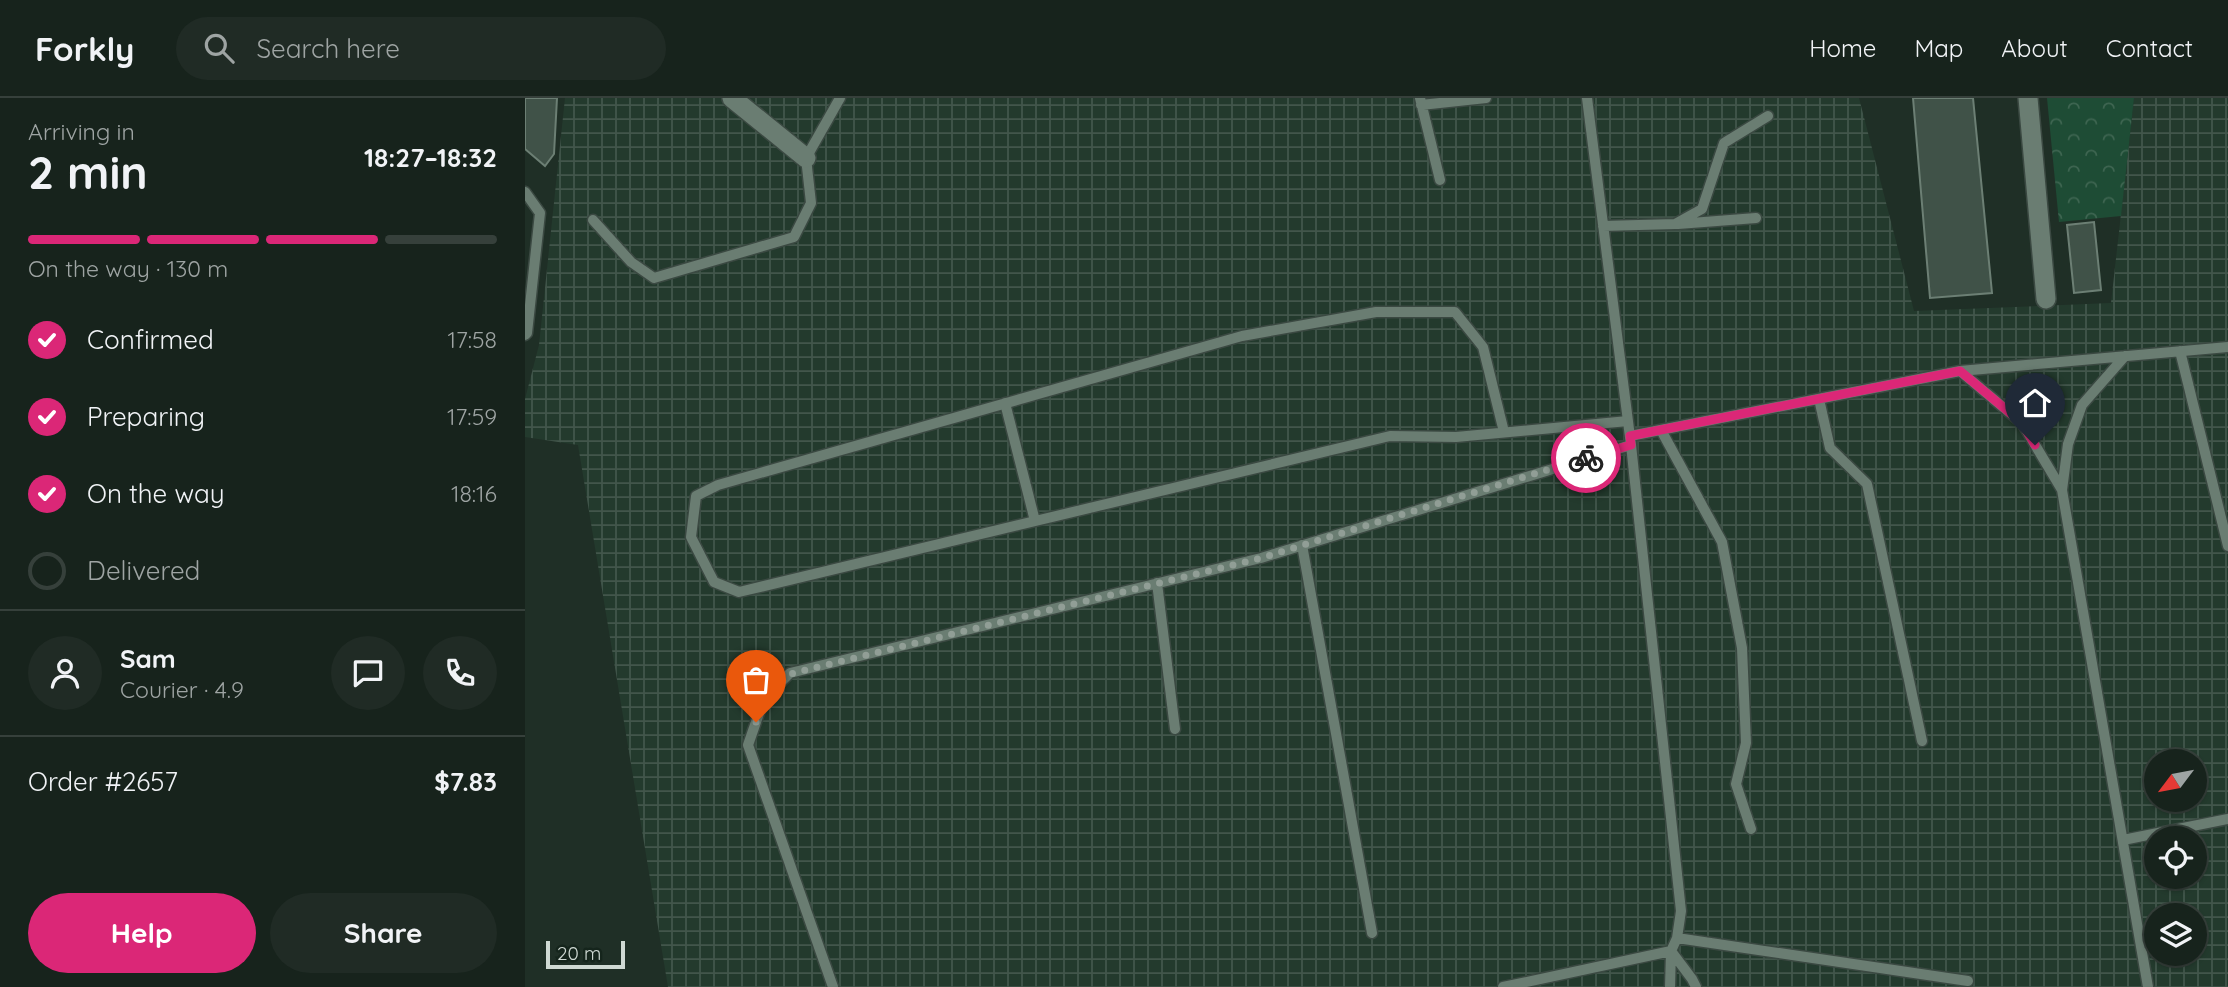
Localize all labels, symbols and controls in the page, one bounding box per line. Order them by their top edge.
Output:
search box [176,17,666,80]
text: Forkly [35,28,134,69]
icon: search [200,29,238,67]
text: Search here [256,32,400,65]
text: Home [1809,33,1876,63]
text: Map [1914,33,1963,63]
text: About [2001,33,2068,63]
text: Contact [2106,33,2193,63]
text: Arriving in [28,117,135,146]
text: 18:27–18:32 [364,141,497,174]
text: 2 min [28,143,148,201]
text: On the way · 130 m [28,254,228,283]
icon: check [28,321,66,359]
text: Confirmed [87,323,214,356]
text: 17:58 [447,325,497,354]
pin [2005,373,2065,445]
icon: home [2016,384,2054,422]
icon: check [28,398,66,436]
text: Preparing [87,400,205,433]
text: 17:59 [447,402,497,431]
courier [1551,423,1621,493]
icon: bike [1567,439,1605,477]
icon: check [28,475,66,513]
text: On the way [87,477,225,510]
text: 18:16 [451,479,497,508]
text: Delivered [87,554,200,587]
button: person [28,636,102,710]
button: chat [331,636,405,710]
button: phone [423,636,497,710]
text: Sam [120,642,176,675]
pin [726,650,786,722]
icon: bag [737,661,775,699]
text: Courier · 4.9 [120,675,244,704]
north arrow [2144,749,2207,812]
map controls [2144,749,2207,966]
text: Order #2657 [28,765,178,798]
text: $7.83 [434,765,497,798]
button: locate [2144,826,2207,889]
button: Help [28,893,256,973]
button: Share [270,893,497,973]
button: layers [2144,903,2207,966]
scale bar [546,938,625,970]
text: 20 m [557,941,601,965]

